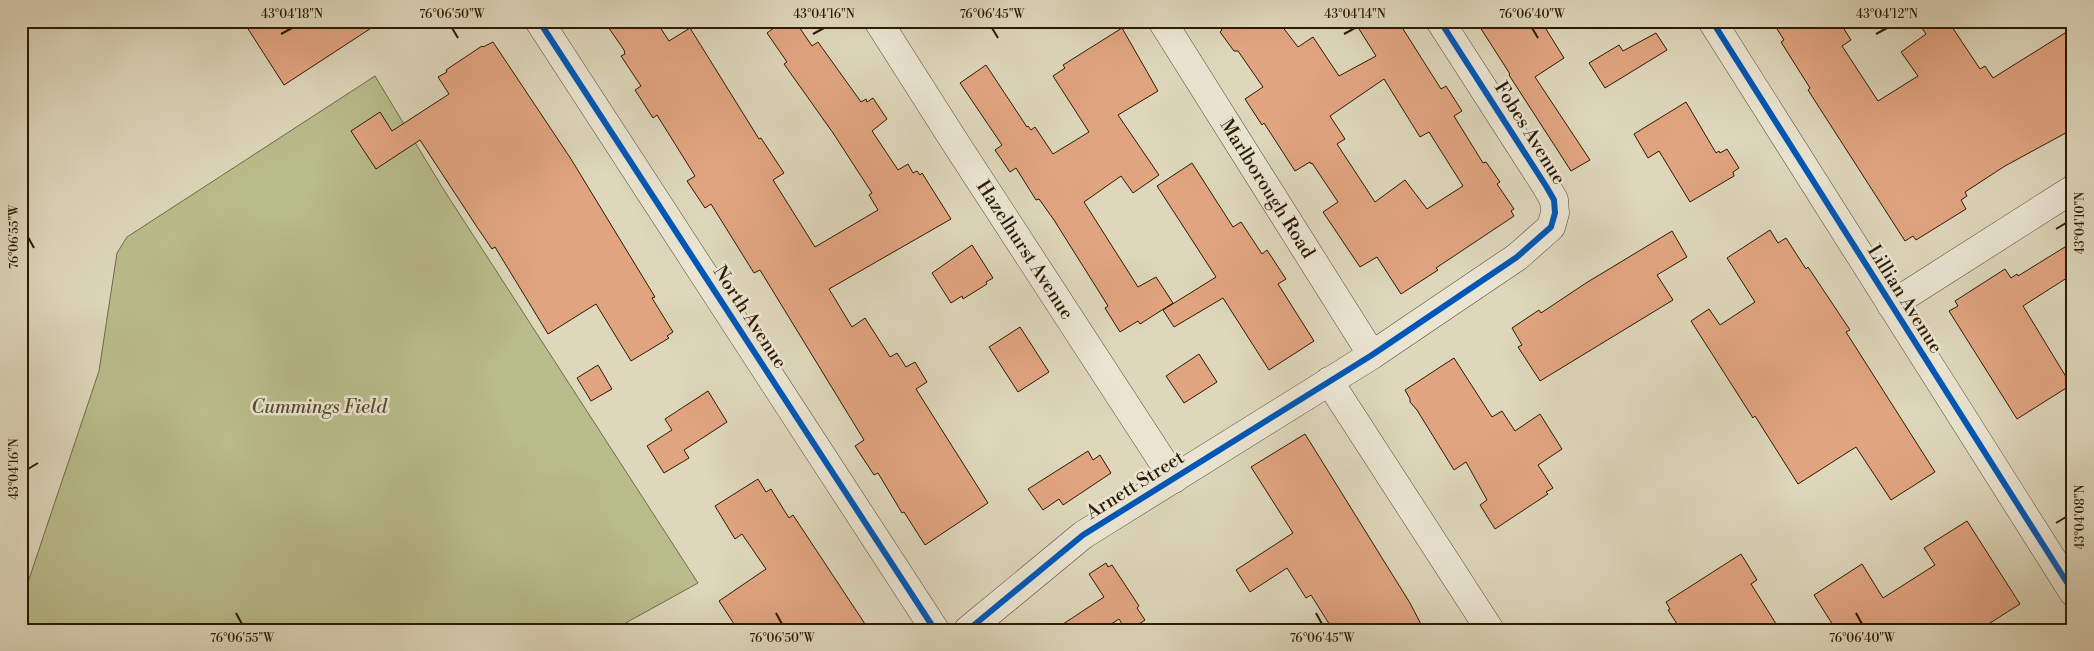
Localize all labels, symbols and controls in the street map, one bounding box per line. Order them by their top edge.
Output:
text: 43°04'18"N [261,7,323,22]
text: 76°06'50"W [419,7,486,22]
text: 43°04'16"N [793,7,855,22]
text: 76°06'45"W [960,7,1025,22]
text: 43°04'14"N [1324,7,1386,22]
text: 76°06'40"W [1499,7,1566,22]
text: 43°04'12"N [1856,7,1918,22]
street label: Fobes Avenue [1489,77,1571,189]
street label: Marlborough Road [1215,114,1320,263]
street label: Hazelhurst Avenue [971,176,1079,324]
text: 43°04'10"N [2073,192,2088,254]
text: 76°06'55"W [7,204,22,269]
street label: Lillian Avenue [1862,240,1948,358]
street label: North Avenue [708,261,792,373]
park label: Cummings Field [251,395,388,419]
text: 43°04'16"N [7,438,22,500]
street label: Arnett Street [1081,445,1189,525]
text: 43°04'08"N [2073,484,2088,549]
text: 76°06'55"W [210,631,275,646]
text: 76°06'50"W [749,631,816,646]
text: 76°06'45"W [1290,631,1355,646]
text: 76°06'40"W [1829,631,1896,646]

